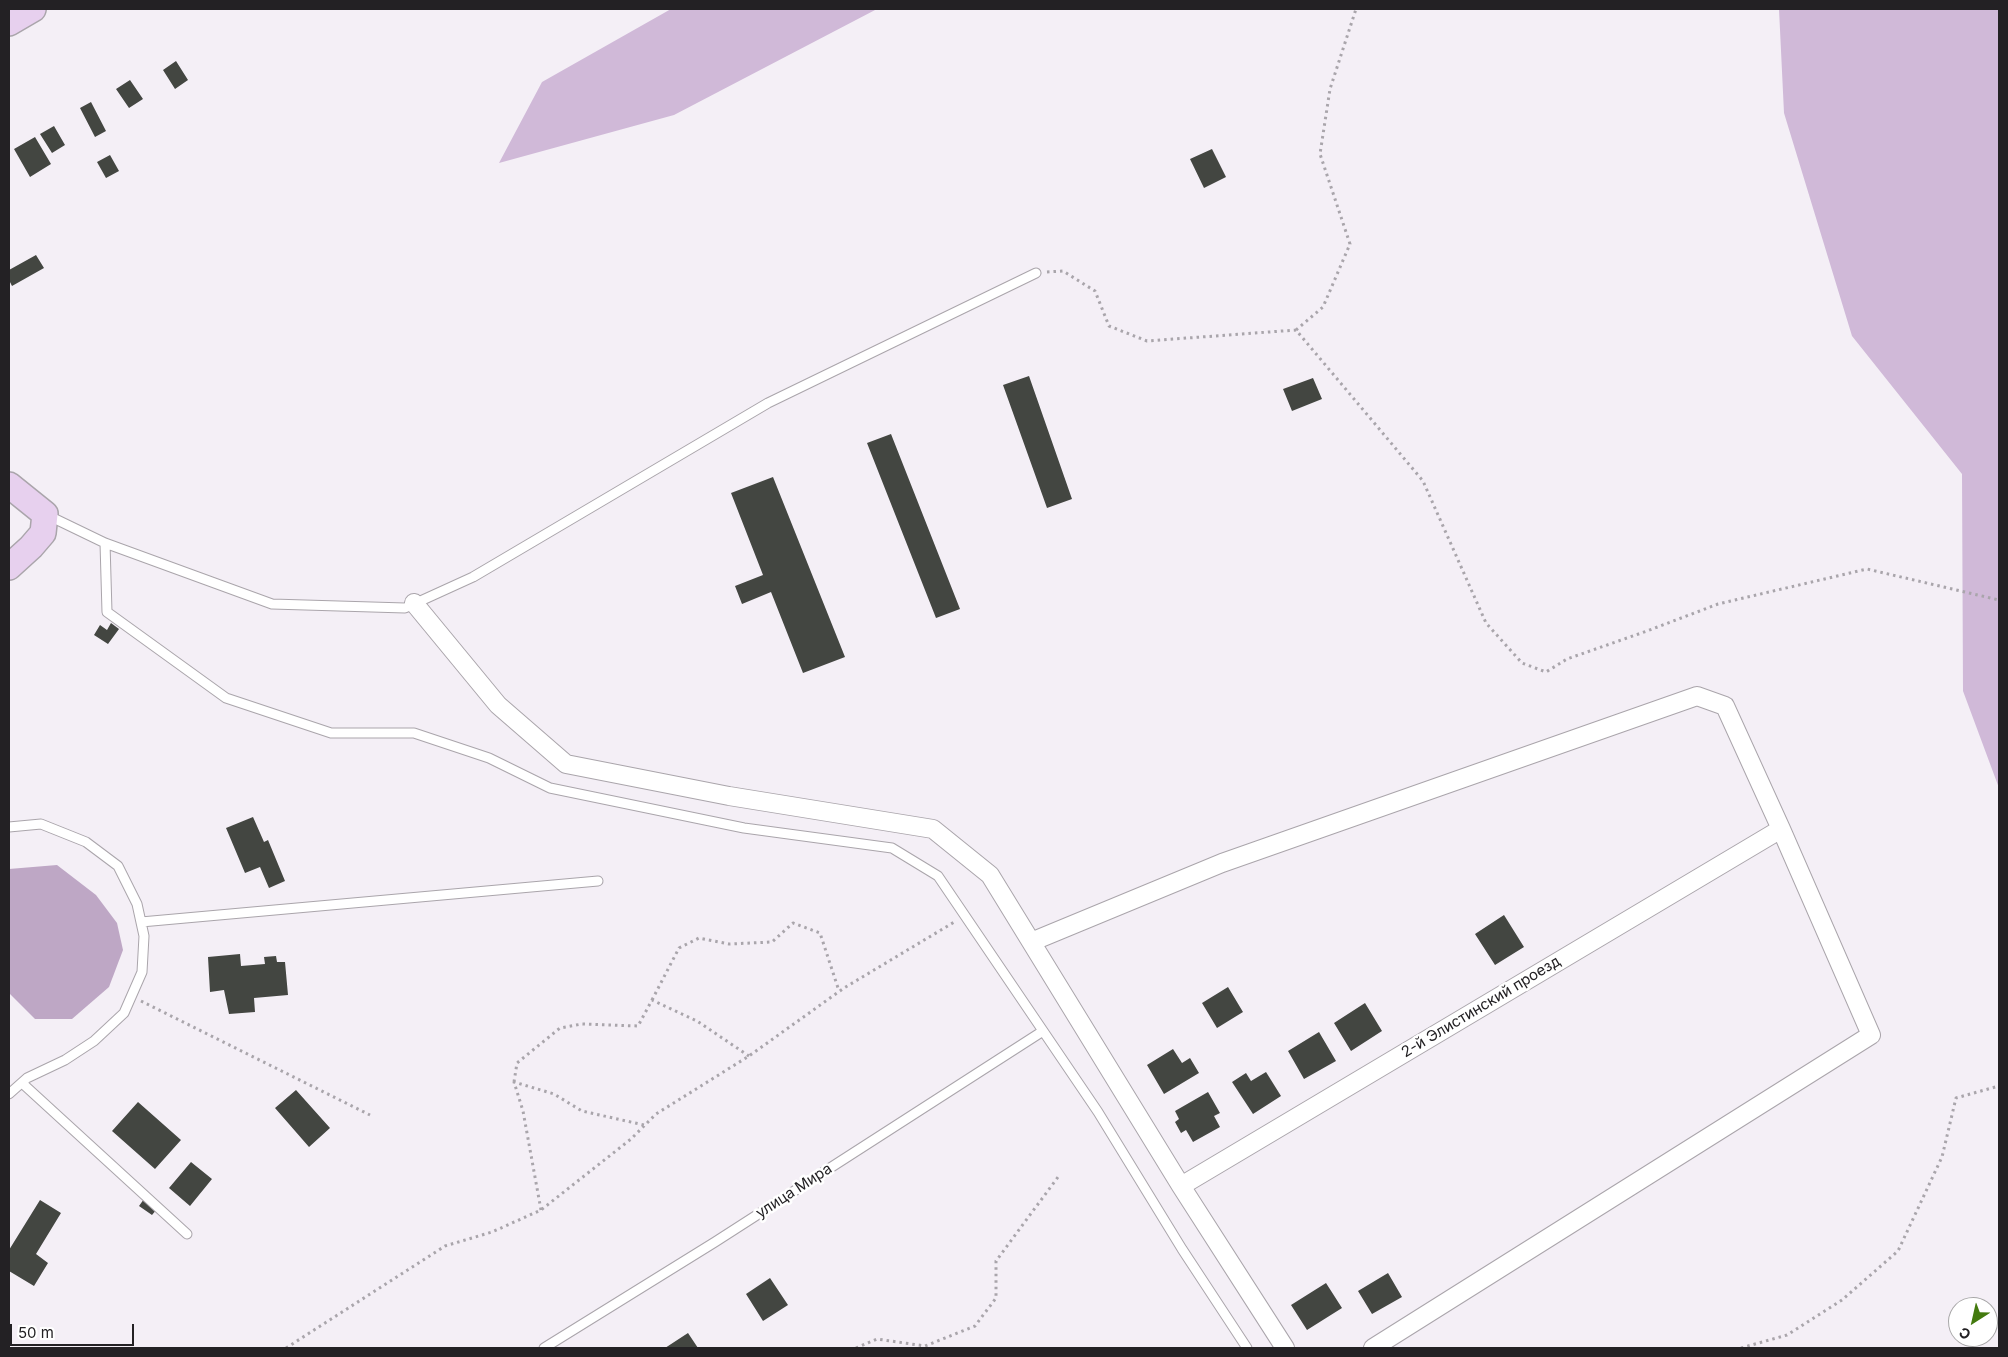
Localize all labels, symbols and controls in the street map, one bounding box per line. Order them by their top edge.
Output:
street label: 2-й Элистинский проезд [1398,952,1564,1062]
street label: улица Мира [753,1160,835,1222]
north arrow [1948,1297,1998,1347]
scale bar [12,1314,136,1346]
text: 50 m [18,1323,54,1342]
text: С [1956,1324,1974,1344]

